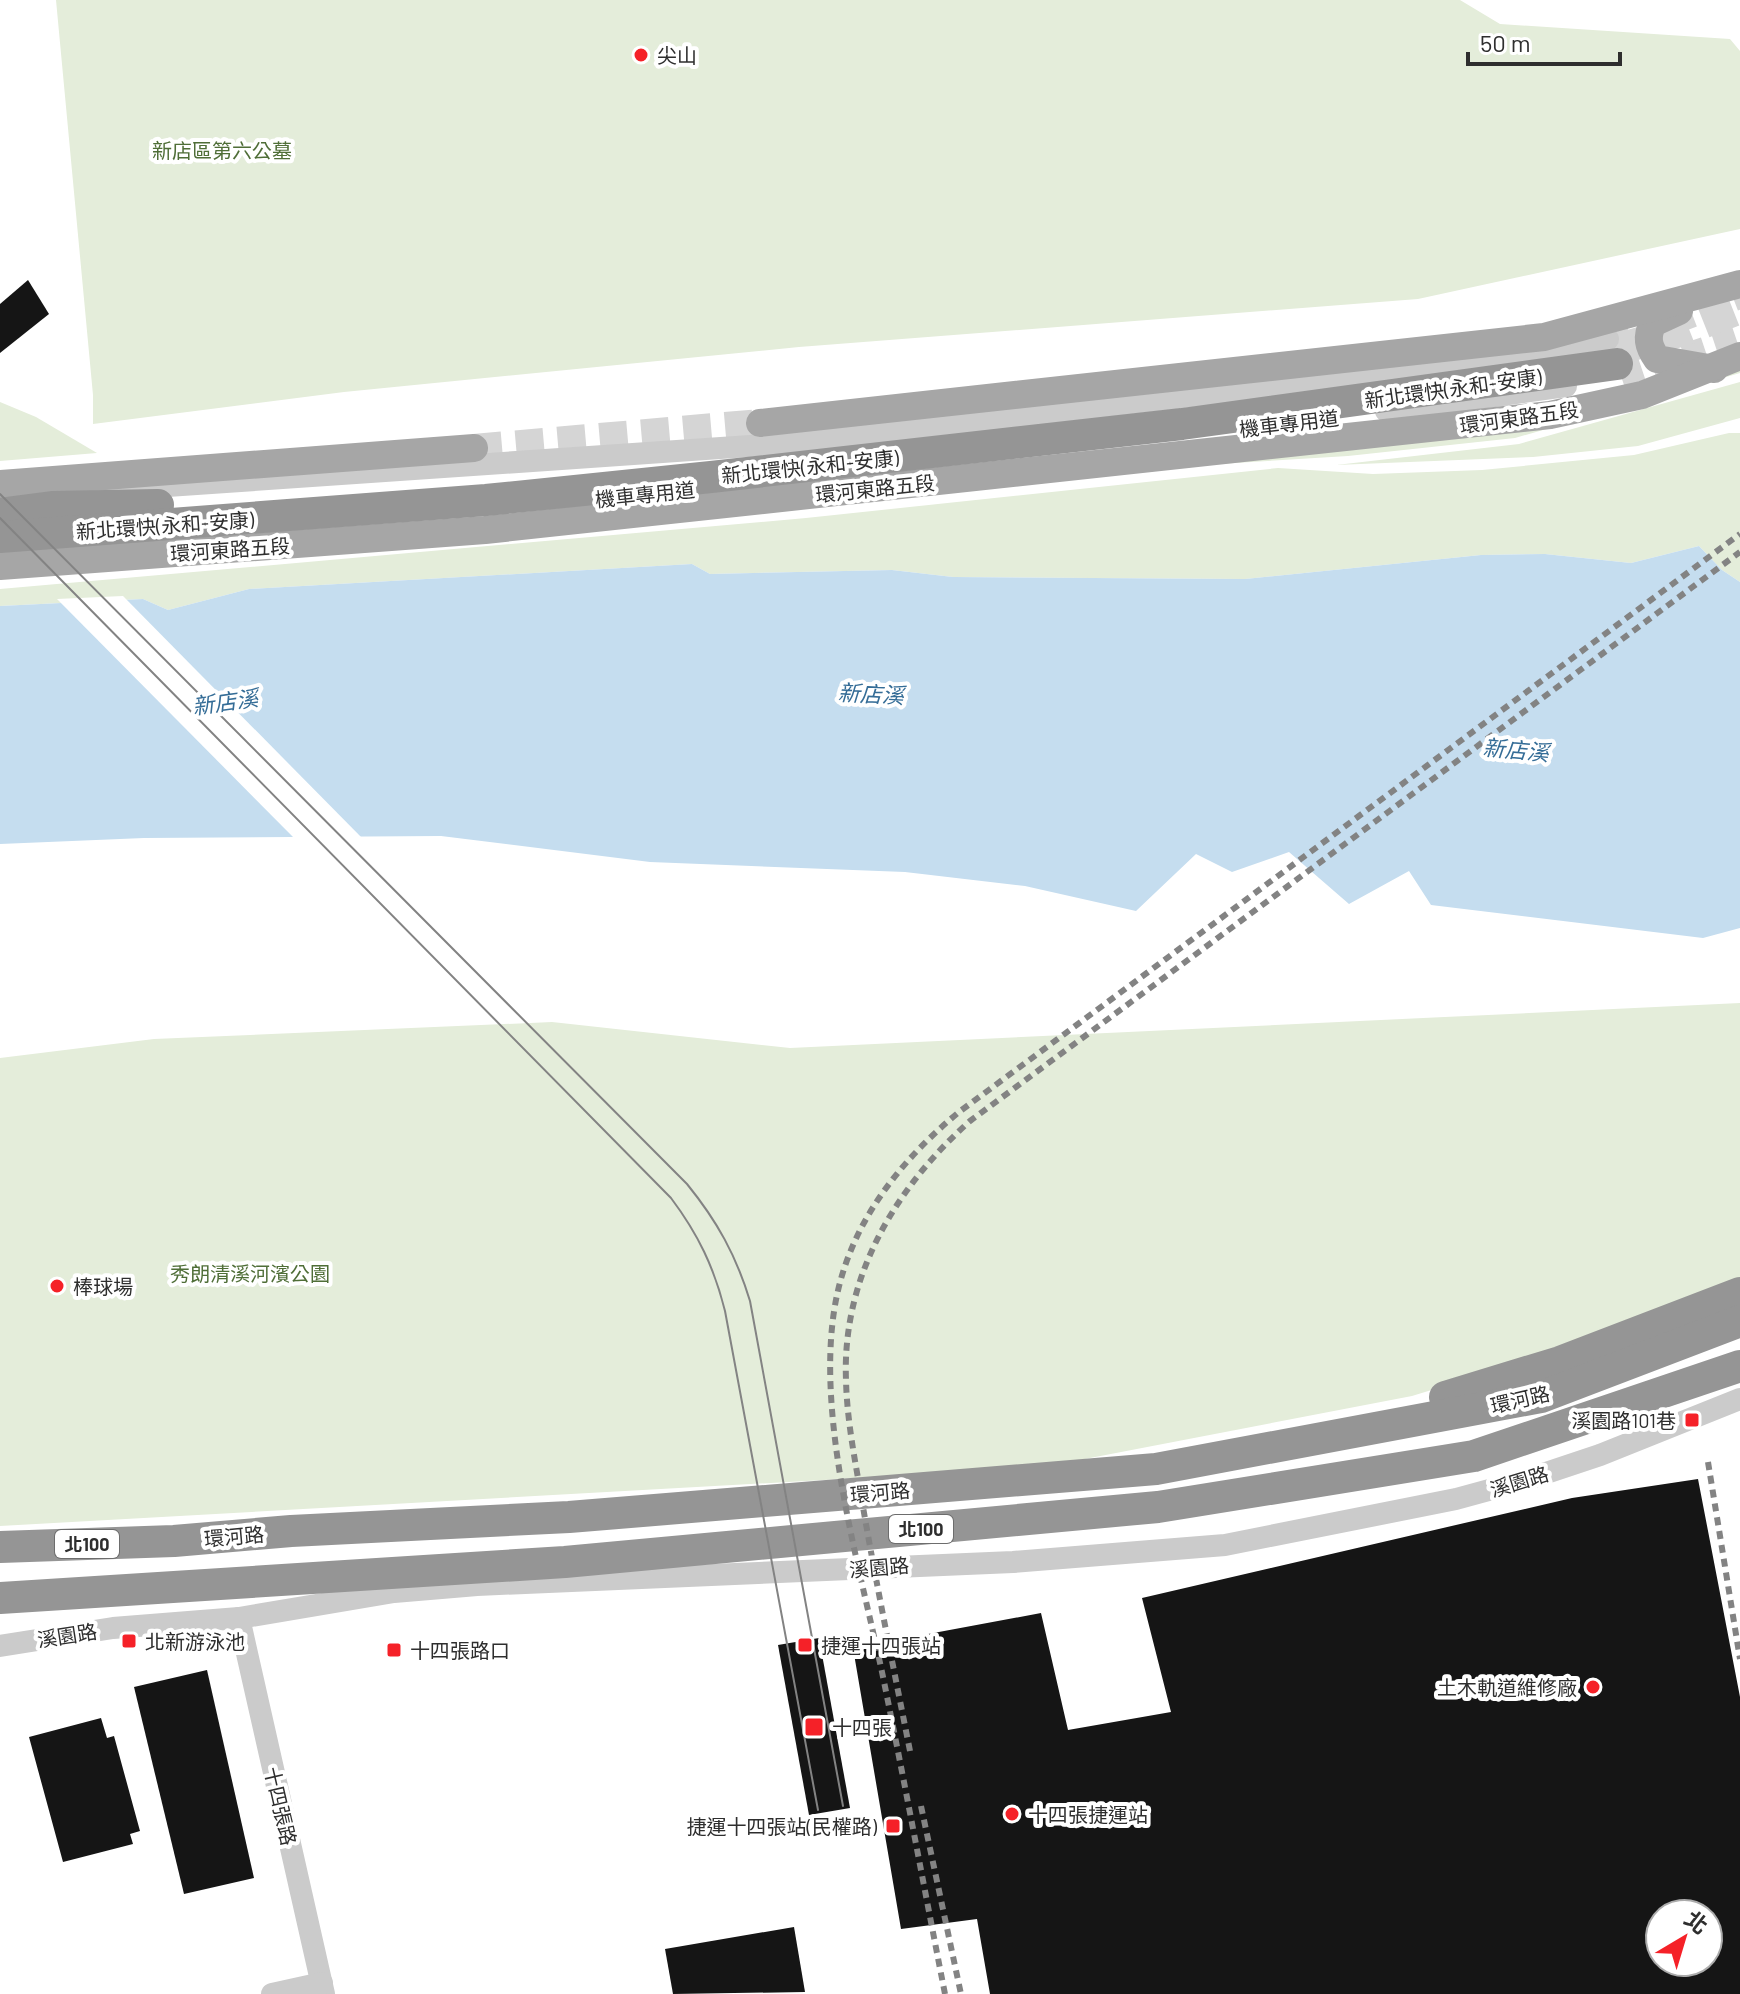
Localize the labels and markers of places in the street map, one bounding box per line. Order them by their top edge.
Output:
place label: 尖山 [657,43,697,67]
marker: 尖山 [632,46,650,64]
place label: 棒球場 [73,1274,133,1298]
marker: 棒球場 [48,1277,66,1295]
place label: 溪園路101巷 [1571,1408,1676,1432]
marker: 溪園路101巷 [1683,1411,1701,1429]
place label: 北新游泳池 [145,1629,245,1653]
marker: 北新游泳池 [120,1632,138,1650]
place label: 捷運十四張站 [821,1633,941,1657]
marker: 捷運十四張站 [796,1636,814,1654]
place label: 十四張路口 [410,1638,510,1662]
marker: 十四張路口 [385,1641,403,1659]
place label: 土木軌道維修廠 [1437,1675,1577,1699]
marker: 土木軌道維修廠 [1584,1678,1602,1696]
place label: 十四張 [832,1715,892,1739]
marker: 十四張 [803,1716,825,1738]
place label: 十四張捷運站 [1028,1802,1148,1826]
marker: 十四張捷運站 [1003,1805,1021,1823]
place label: 捷運十四張站(民權路) [687,1814,878,1838]
marker: 捷運十四張站(民權路) [884,1817,902,1835]

